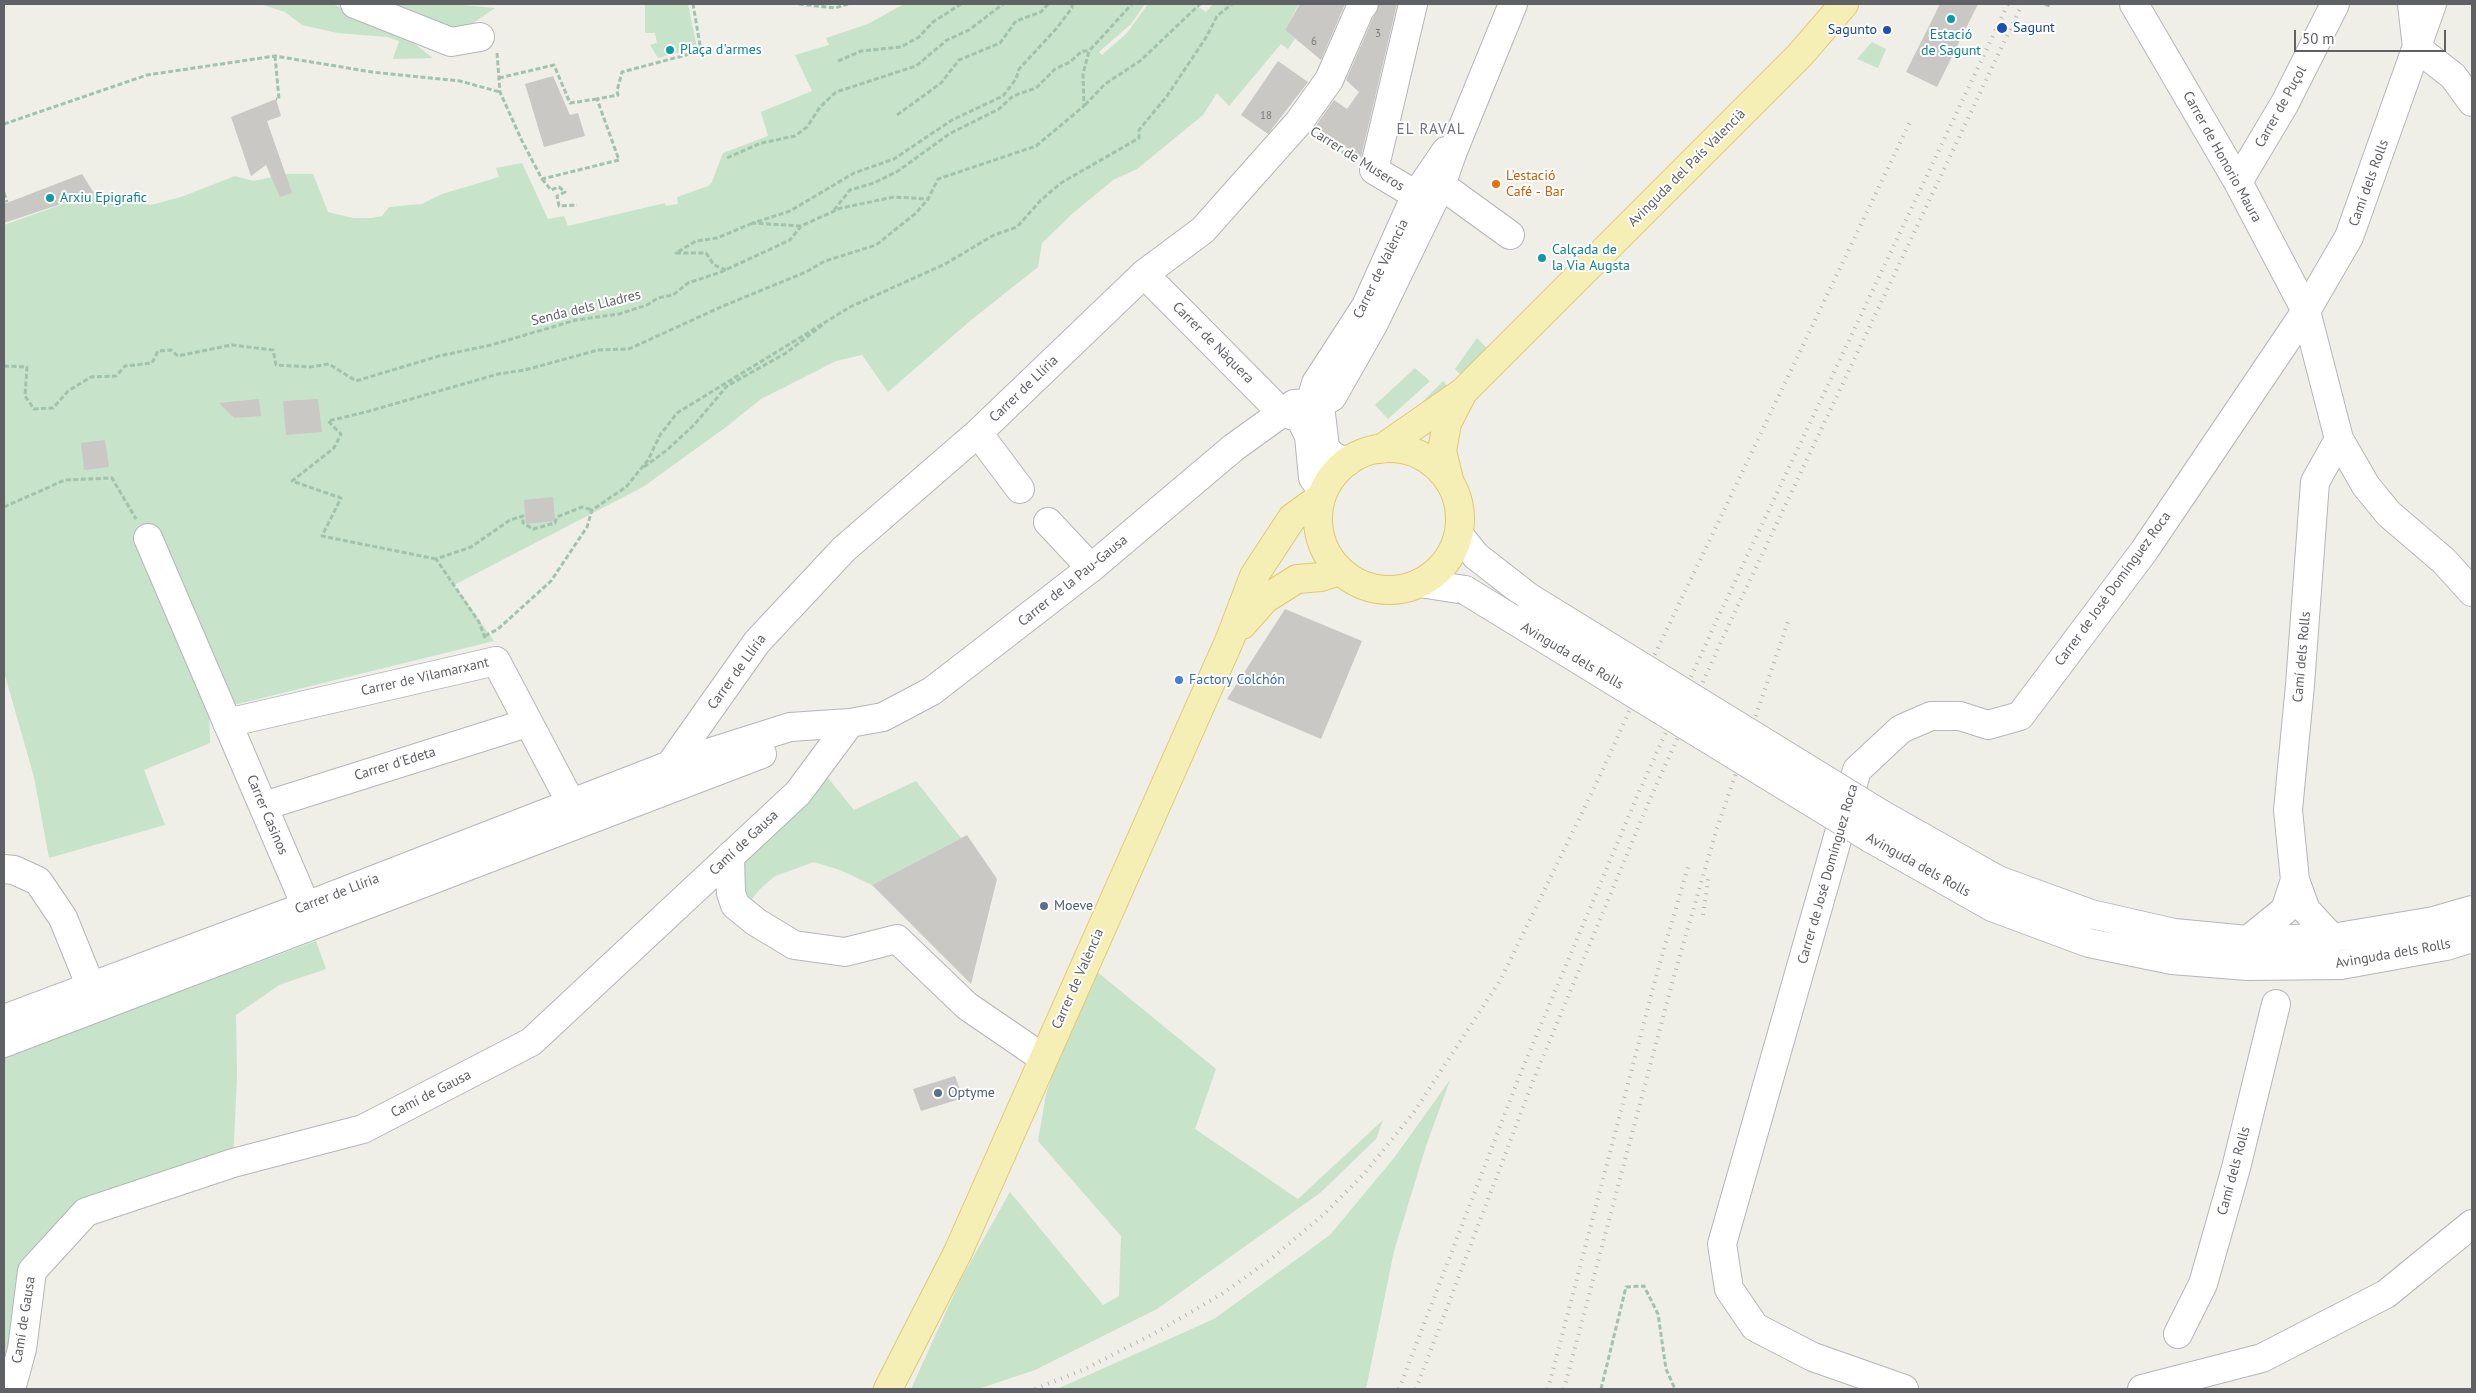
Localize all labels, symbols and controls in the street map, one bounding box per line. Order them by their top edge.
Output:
marker: Estació de Sagunt [1945,13,1957,25]
place label: Sagunt [2013,20,2055,36]
scale bar [2296,20,2448,52]
marker: Sagunt [1995,21,2009,35]
place label: Sagunto [1828,22,1877,38]
marker: Sagunto [1881,24,1893,36]
house number: 3 [1375,27,1381,41]
place label: Estació de Sagunt [1921,27,1981,59]
text: 50 m [2302,29,2335,48]
house number: 6 [1311,35,1317,49]
place label: Plaça d'armes [680,42,762,58]
marker: Plaça d'armes [664,44,676,56]
street label: Carrer de Puçol [2252,63,2310,151]
street label: Carrer de Honorio Maura [2179,89,2265,225]
street label: Avinguda del País Valencià [1625,106,1749,230]
house number: 18 [1260,109,1272,123]
district label: EL RAVAL [1396,121,1466,139]
street label: Carrer de Museros [1307,123,1407,195]
street label: Camí dels Rolls [2346,137,2392,229]
place label: L'estació Café - Bar [1506,168,1565,200]
marker: L'estació Café - Bar [1490,178,1502,190]
place label: Arxiu Epigrafic [60,190,147,206]
marker: Arxiu Epigrafic [44,192,56,204]
street label: Carrer de València [1350,217,1412,321]
place label: Calçada de la Via Augsta [1552,242,1630,274]
marker: Calçada de la Via Augsta [1536,252,1548,264]
street label: Senda dels Lladres [529,286,643,330]
street label: Carrer de Nàquera [1169,299,1257,387]
street label: Carrer de Llíria [986,352,1062,426]
street label: Carrer de José Domínguez Roca [2051,509,2175,669]
street label: Carrer de la Pau-Gausa [1015,532,1131,630]
street label: Camí dels Rolls [2290,611,2314,703]
street label: Avinguda dels Rolls [1518,619,1626,693]
street label: Carrer de Llíria [704,631,770,713]
street label: Carrer de Vilamarxant [359,654,491,700]
place label: Factory Colchón [1189,672,1285,688]
marker: Factory Colchón [1173,674,1185,686]
street label: Carrer d'Edeta [352,744,438,784]
street label: Carrer Casinos [243,772,291,858]
street label: Carrer de José Domínguez Roca [1794,782,1862,966]
street label: Camí de Gausa [706,807,782,879]
street label: Avinguda dels Rolls [1863,829,1973,901]
street label: Carrer de Llíria [293,870,381,918]
place label: Moeve [1054,898,1093,914]
marker: Moeve [1038,900,1050,912]
street label: Carrer de València [1048,926,1108,1032]
street label: Avinguda dels Rolls [2334,936,2452,972]
street label: Camí de Gausa [388,1067,474,1121]
place label: Optyme [948,1085,995,1101]
marker: Optyme [932,1087,944,1099]
street label: Camí dels Rolls [2214,1125,2254,1217]
street label: Camí de Gausa [9,1275,39,1365]

